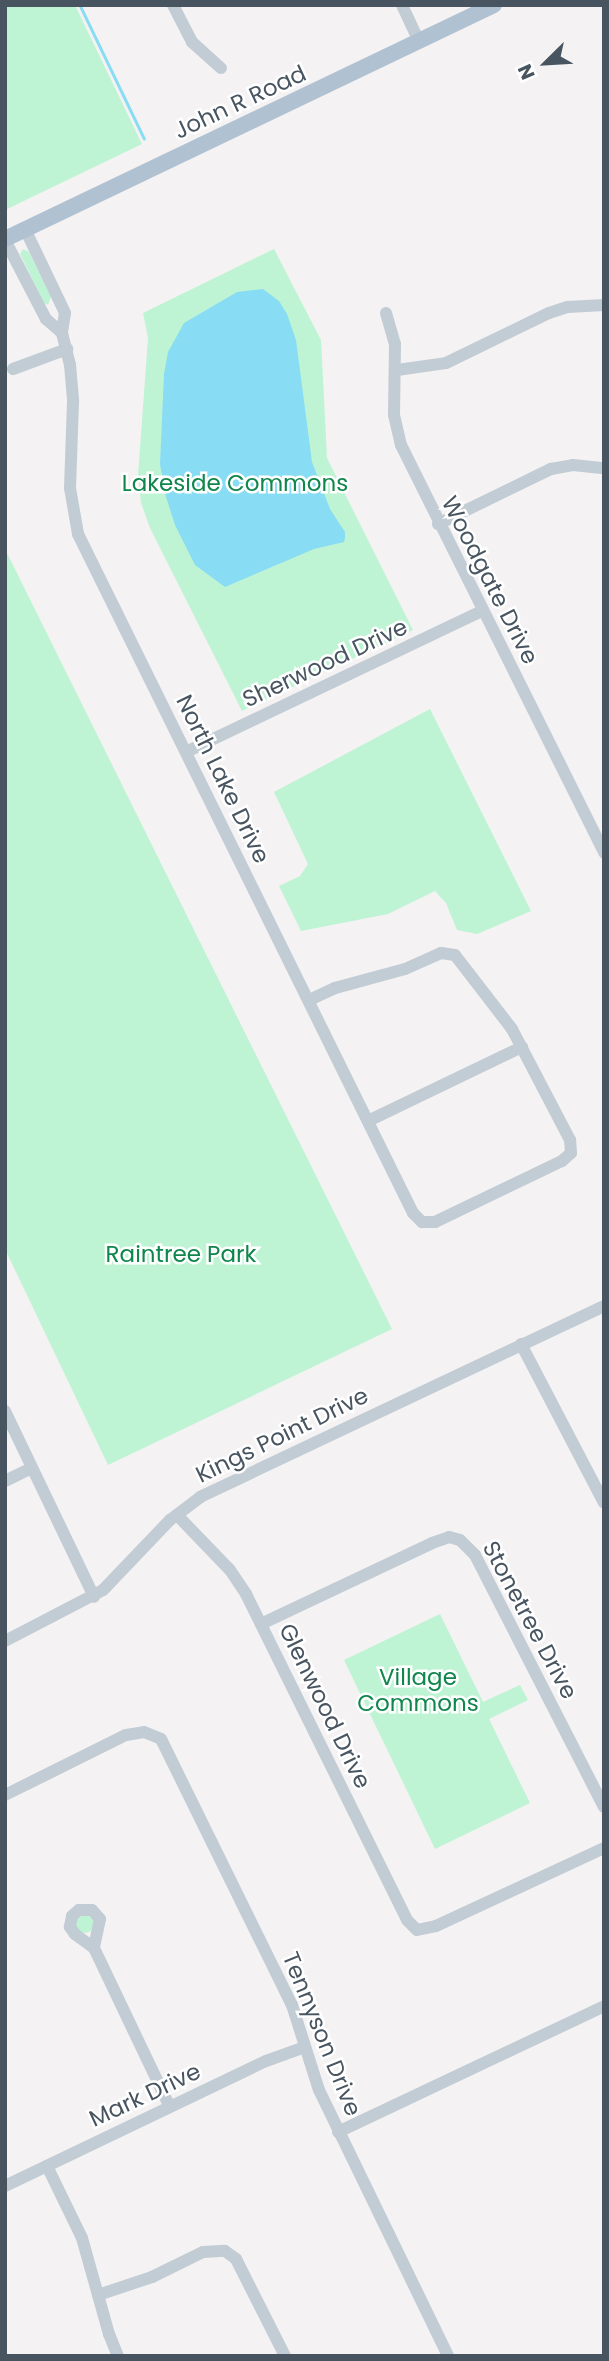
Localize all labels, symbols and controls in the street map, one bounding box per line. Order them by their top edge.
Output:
north arrow [511,28,581,98]
street label: John R Road [170,59,310,145]
text: N [511,60,542,84]
park label: Lakeside Commons [122,469,348,497]
street label: Woodgate Drive [436,491,544,669]
street label: Sherwood Drive [238,613,412,713]
street label: North Lake Drive [170,690,276,868]
park label: Raintree Park [106,1240,256,1268]
street label: Kings Point Drive [191,1381,373,1489]
street label: Stonetree Drive [477,1536,583,1704]
street label: Glenwood Drive [273,1619,377,1793]
park label: Village Commons [357,1663,479,1717]
street label: Tennyson Drive [277,1948,367,2120]
street label: Mark Drive [85,2057,205,2133]

